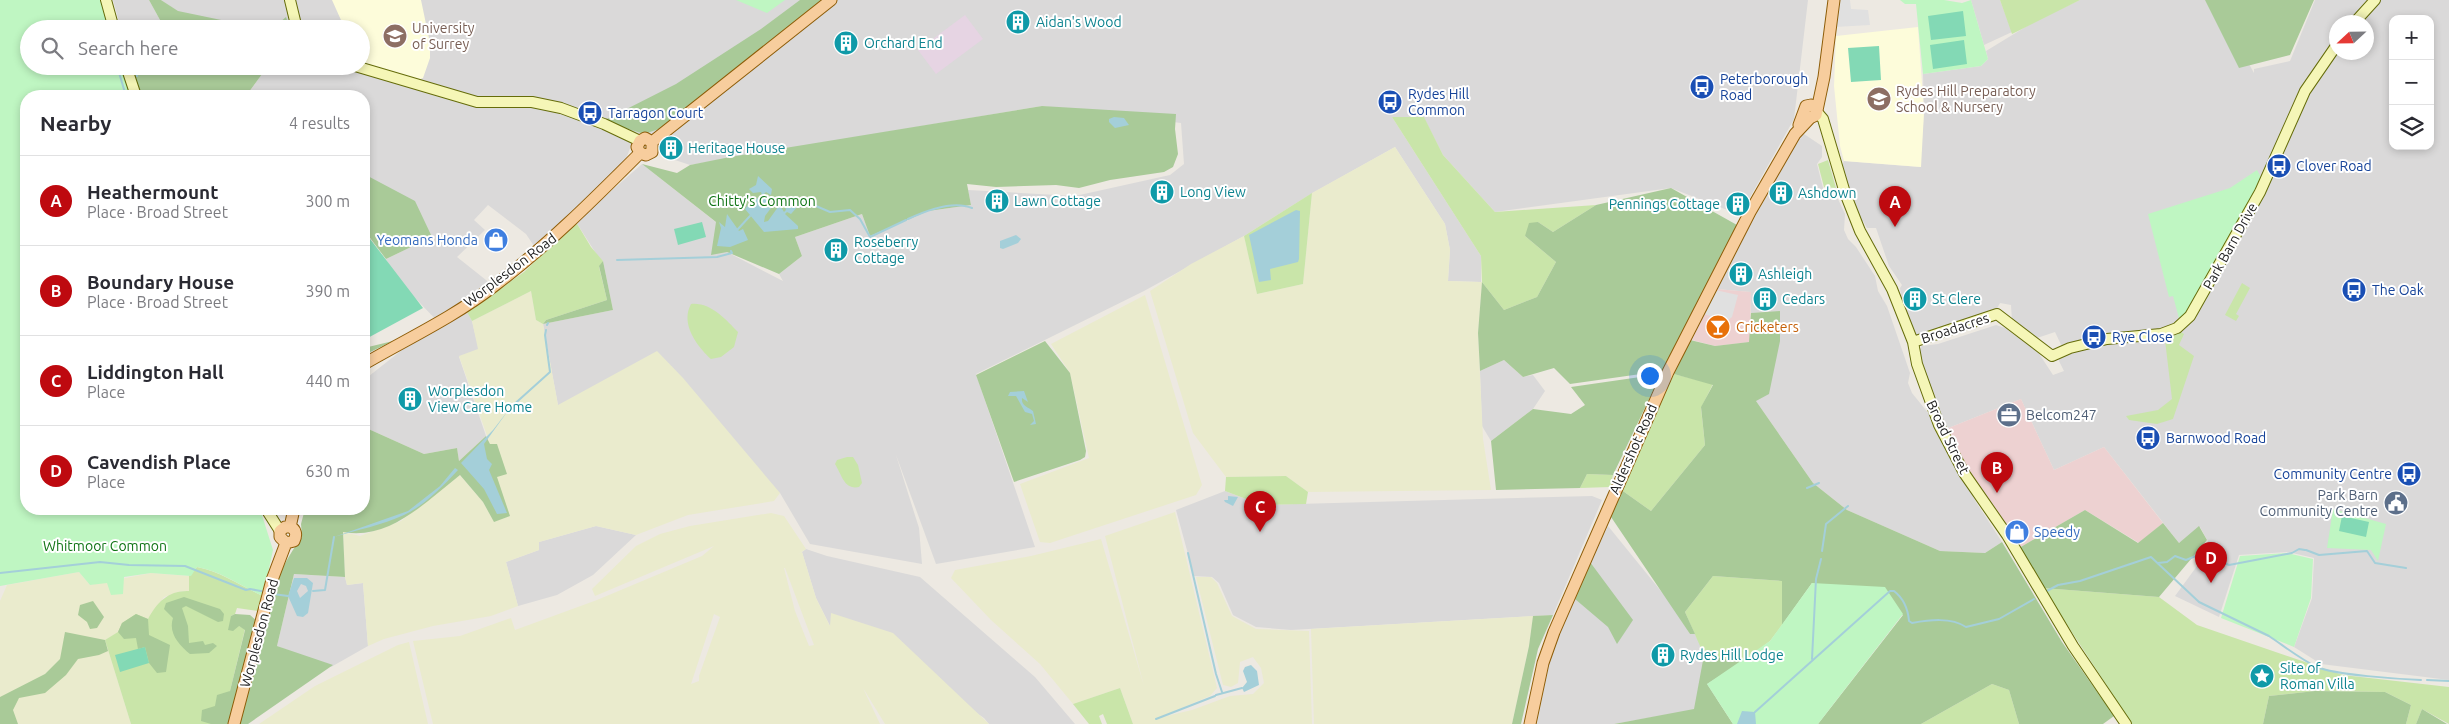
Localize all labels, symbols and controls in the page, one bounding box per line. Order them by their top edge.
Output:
building icon: Aidan's Wood [1005,9,1031,35]
place label: Aidan's Wood [1036,14,1122,30]
north arrow [2329,15,2374,60]
map controls [2389,15,2434,150]
button: + [2389,15,2434,60]
search box [20,20,370,75]
place label: University of Surrey [412,20,475,52]
school or university icon: University of Surrey [382,23,408,49]
building icon: Orchard End [833,30,859,56]
icon: search [38,34,66,62]
place label: Orchard End [864,35,943,51]
text: Search here [78,37,178,59]
button: − [2389,60,2434,105]
place label: Peterborough Road [1720,71,1808,103]
bus stop icon: Peterborough Road [1689,74,1715,100]
place label: Rydes Hill Preparatory School & Nursery [1896,83,2036,115]
place label: Rydes Hill Common [1408,86,1469,118]
school or university icon: Rydes Hill Preparatory School & Nursery [1866,86,1892,112]
bus stop icon: Rydes Hill Common [1377,89,1403,115]
bus stop icon: Tarragon Court [577,100,603,126]
place label: Tarragon Court [608,105,704,121]
button: layers [2389,105,2434,150]
text: Nearby [40,111,111,135]
text: 4 results [289,114,350,132]
building icon: Heritage House [658,135,684,161]
place label: Heritage House [688,140,786,156]
bus stop icon: Clover Road [2266,153,2292,179]
place label: Clover Road [2296,158,2372,174]
building icon: Long View [1149,179,1175,205]
building icon: Ashdown [1768,180,1794,206]
text: Heathermount [87,181,218,203]
place label: Long View [1180,184,1246,200]
place label: Ashdown [1798,185,1857,201]
pin: A [1879,186,1911,227]
building icon: Lawn Cottage [984,188,1010,214]
building icon: Pennings Cottage [1725,191,1751,217]
text: A [50,192,62,210]
text: 300 m [305,192,350,210]
park label: Chitty's Common [708,193,816,209]
place label: Lawn Cottage [1014,193,1101,209]
place label: Pennings Cottage [1609,196,1720,212]
street label: Park Barn Drive [2200,200,2260,292]
text: Place · Broad Street [87,203,228,221]
shop icon: Yeomans Honda [483,227,509,253]
street label: Worplesdon Road [461,230,559,310]
place label: Yeomans Honda [377,232,478,248]
place label: Roseberry Cottage [854,234,919,266]
building icon: Roseberry Cottage [823,237,849,263]
building icon: Ashleigh [1728,261,1754,287]
place label: Ashleigh [1758,266,1812,282]
text: Boundary House [87,271,234,293]
bus stop icon: The Oak [2341,277,2367,303]
text: B [51,282,61,300]
text: 390 m [305,282,350,300]
place label: The Oak [2372,282,2424,298]
building icon: Cedars [1752,286,1778,312]
building icon: St Clere [1902,286,1928,312]
place label: Cedars [1782,291,1825,307]
place label: St Clere [1932,291,1981,307]
text: Place · Broad Street [87,293,228,311]
street label: Broadacres [1919,309,1991,347]
bar icon: Cricketers [1705,314,1731,340]
place label: Cricketers [1736,319,1799,335]
bus stop icon: Rye Close [2081,324,2107,350]
place label: Rye Close [2112,329,2173,345]
text: Liddington Hall [87,361,224,383]
your location [1637,363,1663,389]
text: C [51,372,61,390]
text: 440 m [305,372,350,390]
text: Place [87,383,125,401]
place label: Worplesdon View Care Home [428,383,532,415]
building icon: Worplesdon View Care Home [397,386,423,412]
street label: Broad Street [1923,398,1973,477]
street label: Aldershot Road [1606,401,1660,497]
office icon: Belcom247 [1996,402,2022,428]
place label: Belcom247 [2026,407,2097,423]
bus stop icon: Barnwood Road [2135,425,2161,451]
place label: Barnwood Road [2166,430,2266,446]
text: Cavendish Place [87,451,231,473]
pin: B [1981,452,2013,493]
bus stop icon: Community Centre [2396,461,2422,487]
text: D [50,462,62,480]
text: 630 m [305,462,350,480]
place label: Community Centre [2273,466,2392,482]
text: Place [87,473,125,491]
place label: Park Barn Community Centre [2259,487,2378,519]
public building icon: Park Barn Community Centre [2383,490,2409,516]
pin: C [1244,491,1276,532]
shop icon: Speedy [2004,519,2030,545]
place label: Speedy [2034,524,2080,540]
park label: Whitmoor Common [43,538,167,554]
pin: D [2195,542,2227,583]
street label: Worplesdon Road [237,577,281,689]
building icon: Rydes Hill Lodge [1650,642,1676,668]
place label: Rydes Hill Lodge [1680,647,1784,663]
place label: Site of Roman Villa [2280,660,2355,692]
place icon: Site of Roman Villa [2249,663,2275,689]

